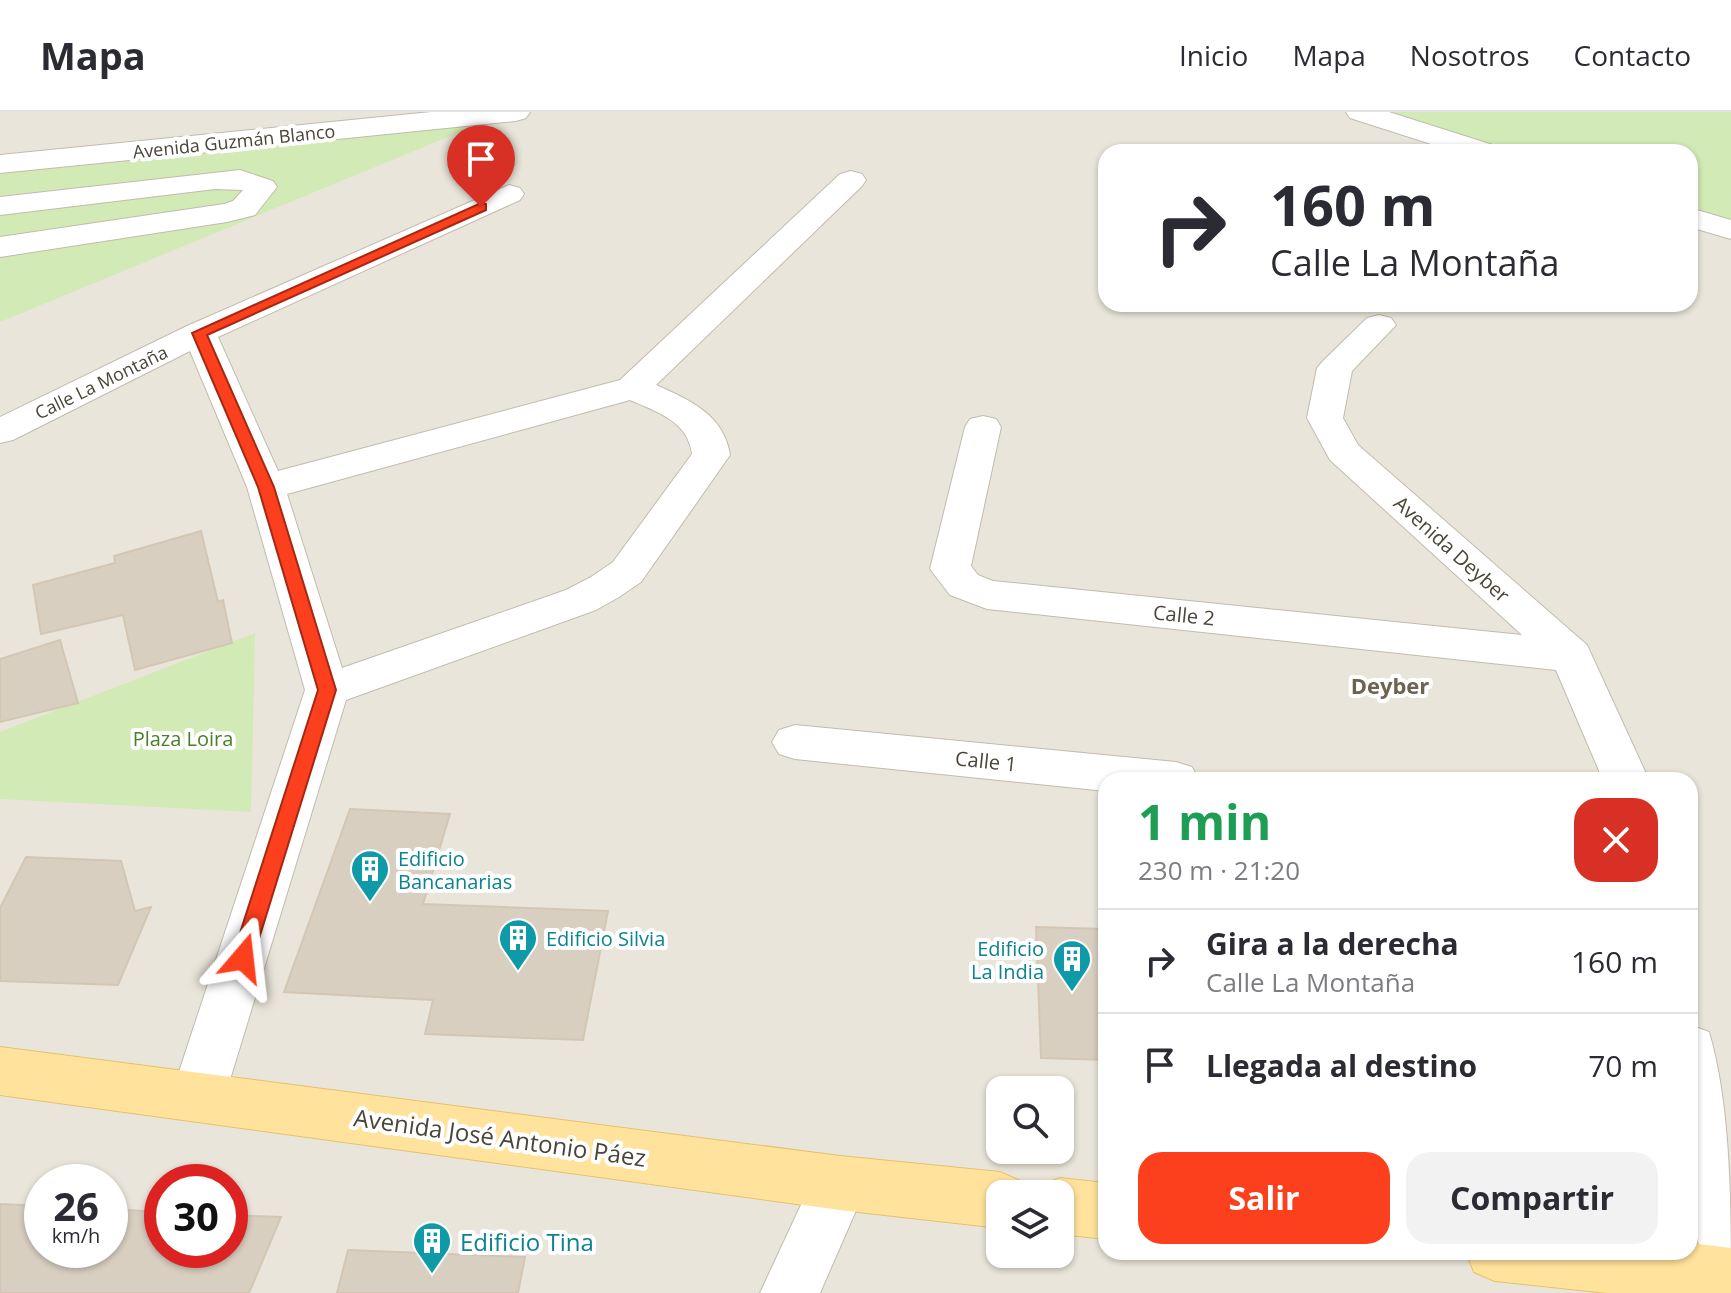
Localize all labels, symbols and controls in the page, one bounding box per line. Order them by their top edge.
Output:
text: Mapa [40,29,146,81]
text: Inicio [1179,36,1248,74]
text: Mapa [1292,36,1366,74]
text: Nosotros [1410,36,1530,74]
text: Contacto [1574,36,1691,74]
street label: Avenida Guzmán Blanco [132,118,336,164]
pin [447,125,515,207]
icon: arrive [459,137,503,181]
text: 160 m [1270,166,1436,242]
icon: right [1138,176,1242,280]
text: Calle La Montaña [1270,238,1560,287]
street label: Calle La Montaña [31,339,171,425]
street label: Avenida Deyber [1388,490,1516,608]
street label: Calle 2 [1152,598,1216,632]
district label: Deyber [1351,670,1429,700]
park label: Plaza Loira [133,725,233,752]
street label: Calle 1 [954,744,1018,778]
text: 1 min [1138,789,1271,854]
button: close [1574,798,1658,882]
place label: Edificio Bancanarias [398,845,512,895]
building icon: Edificio Bancanarias [349,848,391,903]
text: 230 m · 21:20 [1138,852,1300,888]
position arrow [201,916,285,1000]
building icon: Edificio Silvia [497,917,539,972]
text: Gira a la derecha [1206,923,1459,964]
place label: Edificio Silvia [546,925,665,952]
place label: Edificio La India [971,935,1044,985]
building icon: Edificio La India [1051,938,1093,993]
icon: right [1138,939,1182,983]
text: 160 m [1571,941,1658,982]
text: Calle La Montaña [1206,964,1415,1000]
icon: arrive [1138,1043,1182,1087]
text: Llegada al destino [1206,1045,1477,1086]
text: 70 m [1588,1045,1658,1086]
map controls [986,1076,1074,1268]
button: search [986,1076,1074,1164]
street label: Avenida José Antonio Páez [352,1100,648,1174]
button: Salir [1138,1152,1390,1244]
button: Compartir [1406,1152,1658,1244]
speed limit sign: 30 [144,1164,248,1268]
text: 26 [53,1178,99,1233]
button: layers [986,1180,1074,1268]
building icon: Edificio Tina [411,1220,453,1275]
text: km/h [52,1222,100,1249]
place label: Edificio Tina [460,1225,594,1258]

